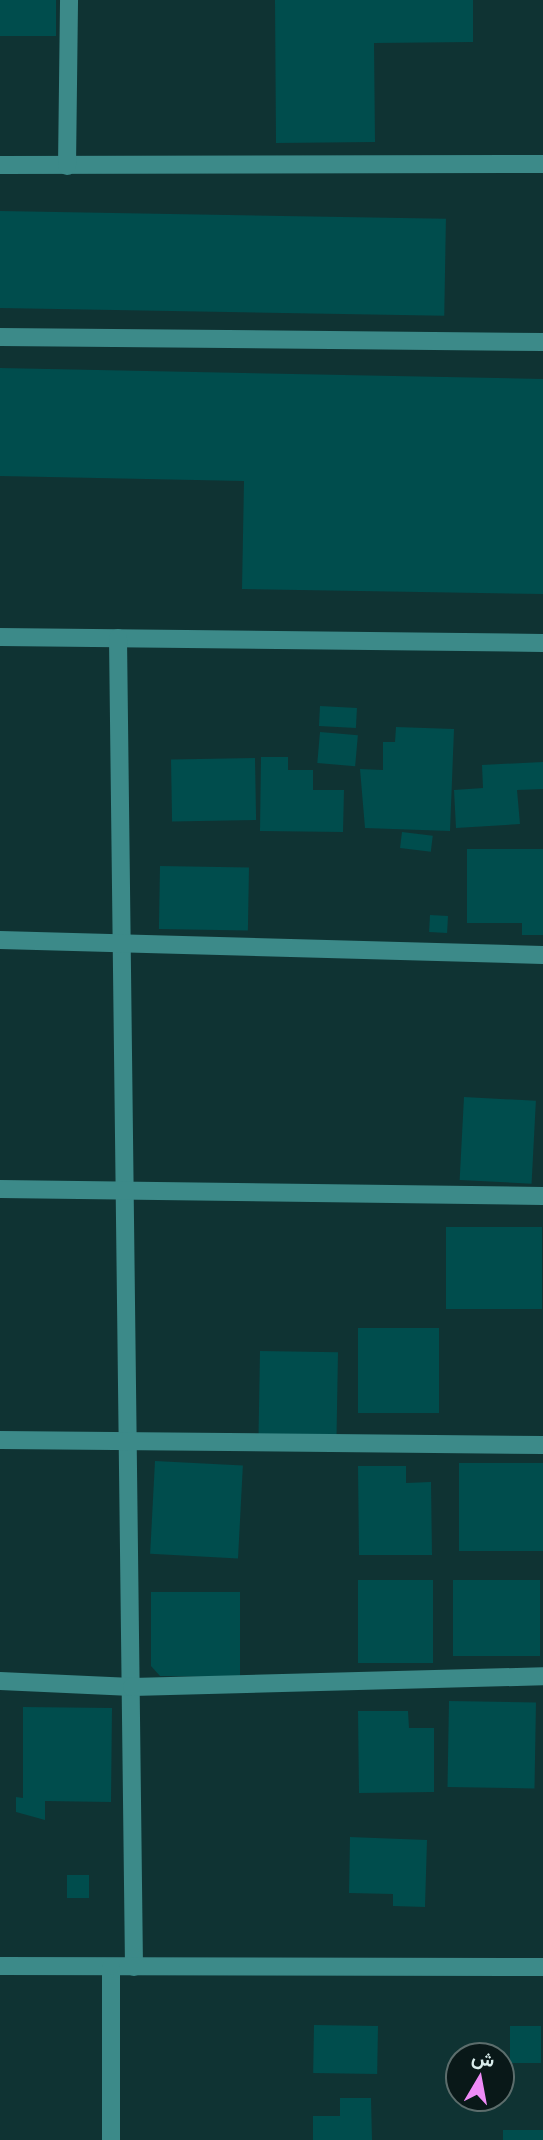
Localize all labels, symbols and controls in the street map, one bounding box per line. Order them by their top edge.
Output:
north arrow [445,2042,515,2112]
text: ش [470,2044,497,2073]

